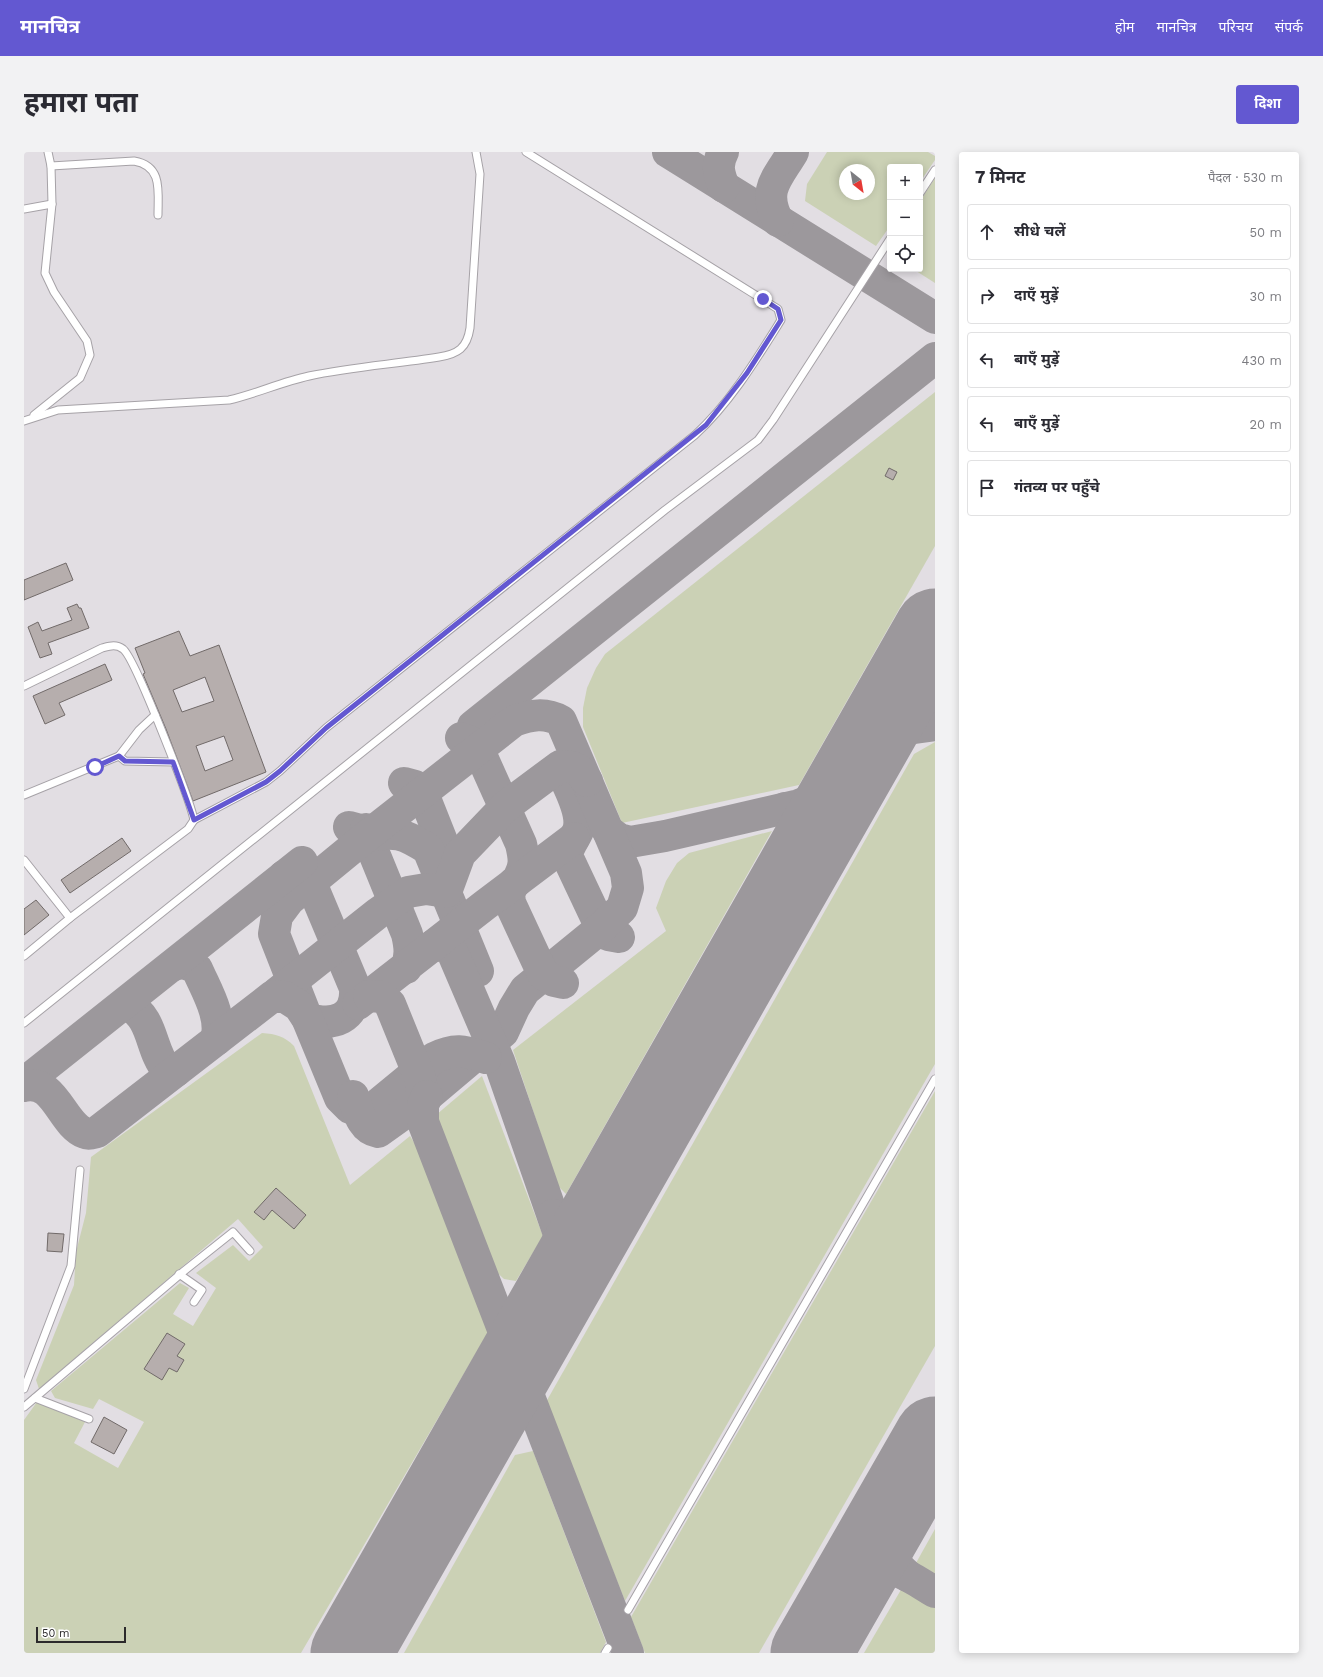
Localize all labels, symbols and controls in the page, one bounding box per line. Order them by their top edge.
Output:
text: मानचित्र [20,15,80,38]
text: होम [1115,19,1134,35]
text: मानचित्र [1156,19,1197,35]
text: परिचय [1219,19,1253,35]
text: संपर्क [1275,19,1303,35]
button: दिशा [1236,85,1299,124]
text: हमारा पता [24,86,138,119]
north arrow [839,164,875,200]
map controls [887,164,923,272]
button: + [887,164,923,200]
text: 7 मिनट [975,167,1025,187]
text: पैदल · 530 m [1208,170,1283,185]
button: − [887,200,923,236]
icon: ahead [976,221,998,243]
text: सीधे चलें [1014,222,1066,240]
text: 50 m [1250,225,1282,240]
button: locate [887,236,923,272]
icon: right [976,285,998,307]
text: दाएँ मुड़ें [1014,286,1059,304]
text: 30 m [1250,289,1282,304]
route end [754,290,772,308]
icon: left [976,349,998,371]
text: बाएँ मुड़ें [1014,350,1059,368]
text: 430 m [1242,353,1282,368]
icon: left [976,413,998,435]
text: बाएँ मुड़ें [1014,414,1059,432]
text: 20 m [1250,417,1282,432]
icon: arrive [976,477,998,499]
text: गंतव्य पर पहुँचे [1014,478,1100,496]
route start [86,758,104,776]
scale bar [36,1625,126,1644]
text: 50 m [42,1627,69,1640]

